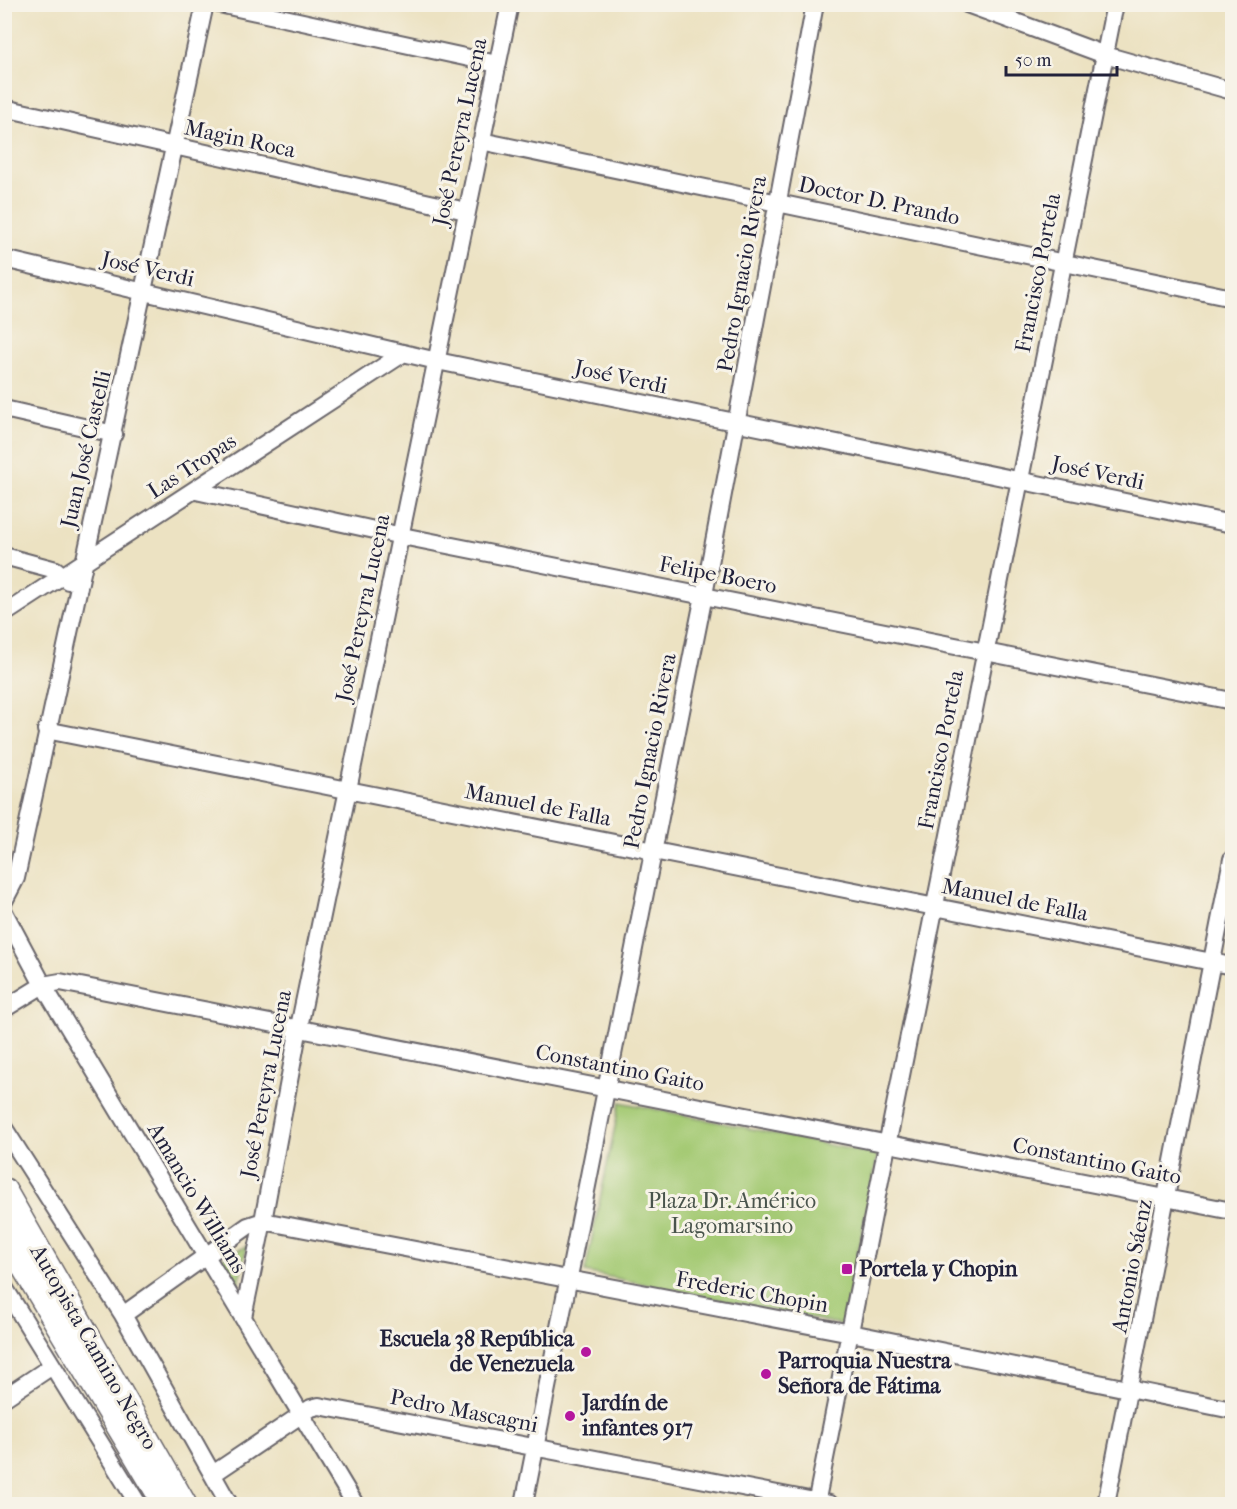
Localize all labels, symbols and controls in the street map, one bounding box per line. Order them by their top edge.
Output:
street label: José Pereyra Lucena [427,35,493,230]
scale bar [1006,39,1117,77]
text: 50 m [1015,50,1052,71]
street label: Magin Roca [182,115,299,164]
street label: Doctor D. Prando [796,171,962,231]
street label: Pedro Ignacio Rivera [712,173,772,374]
street label: Francisco Portela [1010,190,1066,355]
street label: José Verdi [97,245,197,292]
street label: José Verdi [570,354,670,400]
street label: Juan José Castelli [55,367,117,532]
street label: Las Tropas [143,428,241,504]
street label: José Verdi [1047,450,1147,496]
street label: José Pereyra Lucena [330,511,396,706]
street label: Felipe Boero [657,551,779,599]
street label: Pedro Ignacio Rivera [618,650,682,851]
street label: Francisco Portela [913,667,969,832]
street label: Manuel de Falla [463,778,614,832]
street label: Manuel de Falla [940,873,1091,927]
street label: José Pereyra Lucena [235,987,297,1182]
street label: Constantino Gaito [533,1039,707,1097]
street label: Amancio Williams [141,1117,252,1278]
street label: Constantino Gaito [1010,1132,1184,1190]
park label: Plaza Dr. Américo Lagomarsino [648,1188,816,1239]
street label: Antonio Sáenz [1106,1197,1158,1336]
street label: Autopista Camino Negro [24,1239,163,1454]
place label: Portela y Chopin [859,1256,1018,1282]
marker: Portela y Chopin [840,1262,854,1276]
street label: Frederic Chopin [674,1266,830,1318]
place label: Escuela 38 República de Venezuela [379,1326,575,1377]
marker: Escuela 38 República de Venezuela [579,1345,593,1359]
place label: Parroquia Nuestra Señora de Fátima [778,1348,952,1399]
marker: Parroquia Nuestra Señora de Fátima [759,1367,773,1381]
street label: Pedro Mascagni [388,1384,541,1438]
place label: Jardín de infantes 917 [580,1390,693,1441]
marker: Jardín de infantes 917 [563,1409,577,1423]

